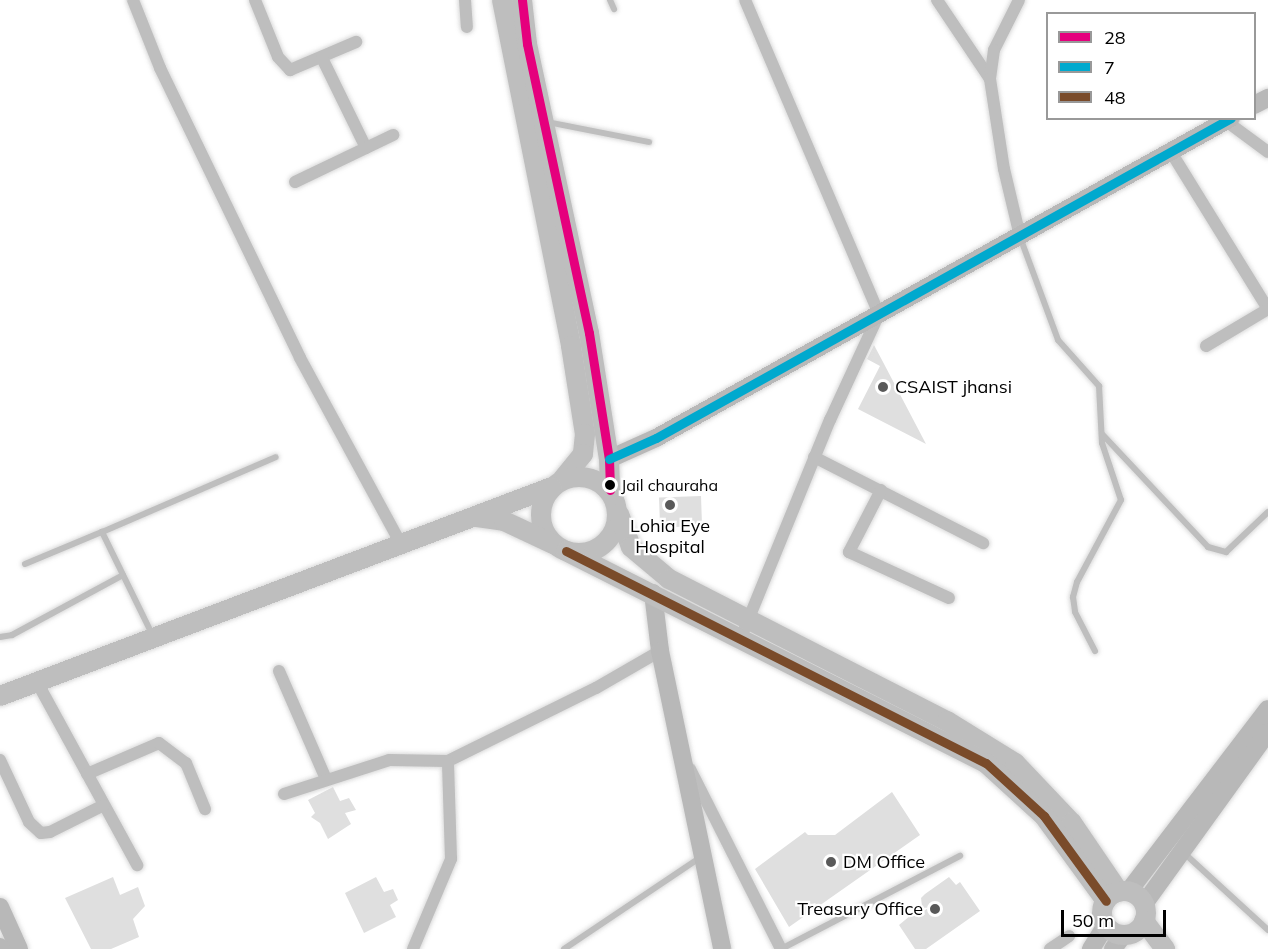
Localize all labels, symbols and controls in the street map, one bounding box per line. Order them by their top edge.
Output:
legend [1046,12,1256,120]
text: 28 [1104,26,1126,49]
text: 7 [1104,56,1115,79]
text: 48 [1104,86,1126,109]
place label: CSAIST jhansi [895,376,1012,398]
marker: CSAIST jhansi [876,380,890,394]
place label: Jail chauraha [621,475,718,495]
marker: Jail chauraha [604,479,616,491]
marker: Lohia Eye Hospital [661,496,679,514]
place label: Lohia Eye Hospital [630,516,710,558]
place label: DM Office [843,851,925,873]
marker: DM Office [824,855,838,869]
place label: Treasury Office [797,898,923,920]
scale bar [1064,898,1169,936]
marker: Treasury Office [928,902,942,916]
text: 50 m [1072,909,1114,932]

